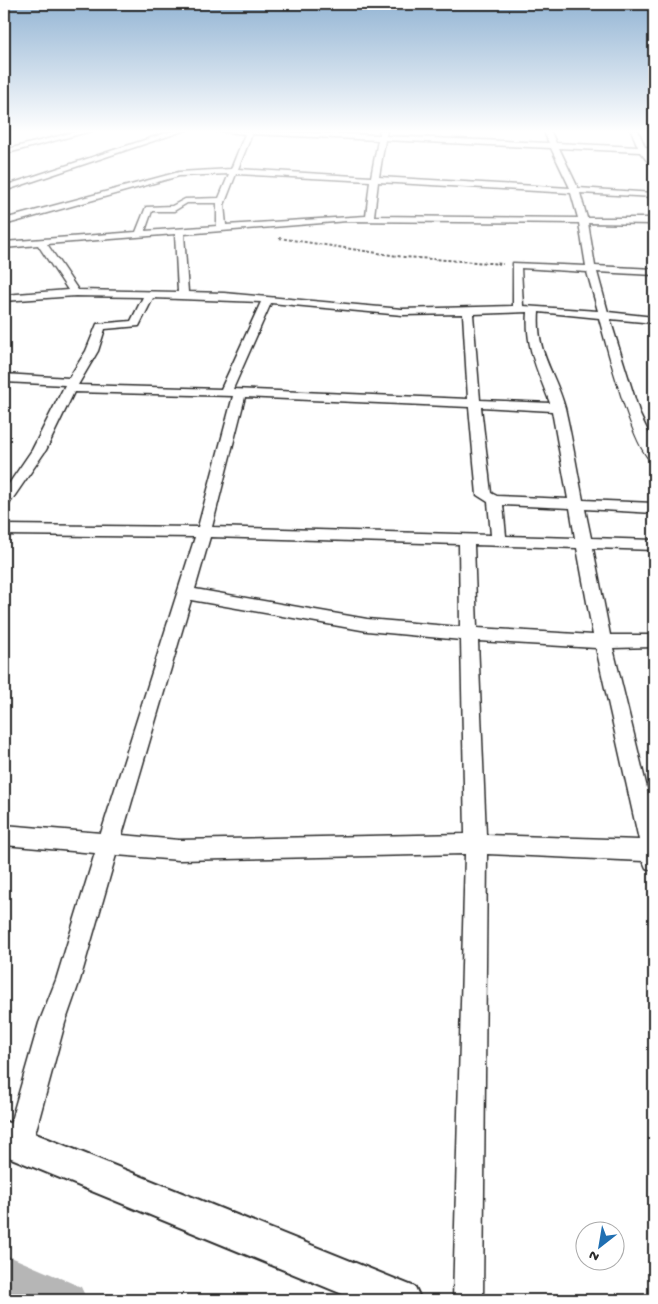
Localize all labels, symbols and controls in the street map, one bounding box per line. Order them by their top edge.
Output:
north arrow [576,1222,626,1272]
text: N [586,1245,603,1265]

